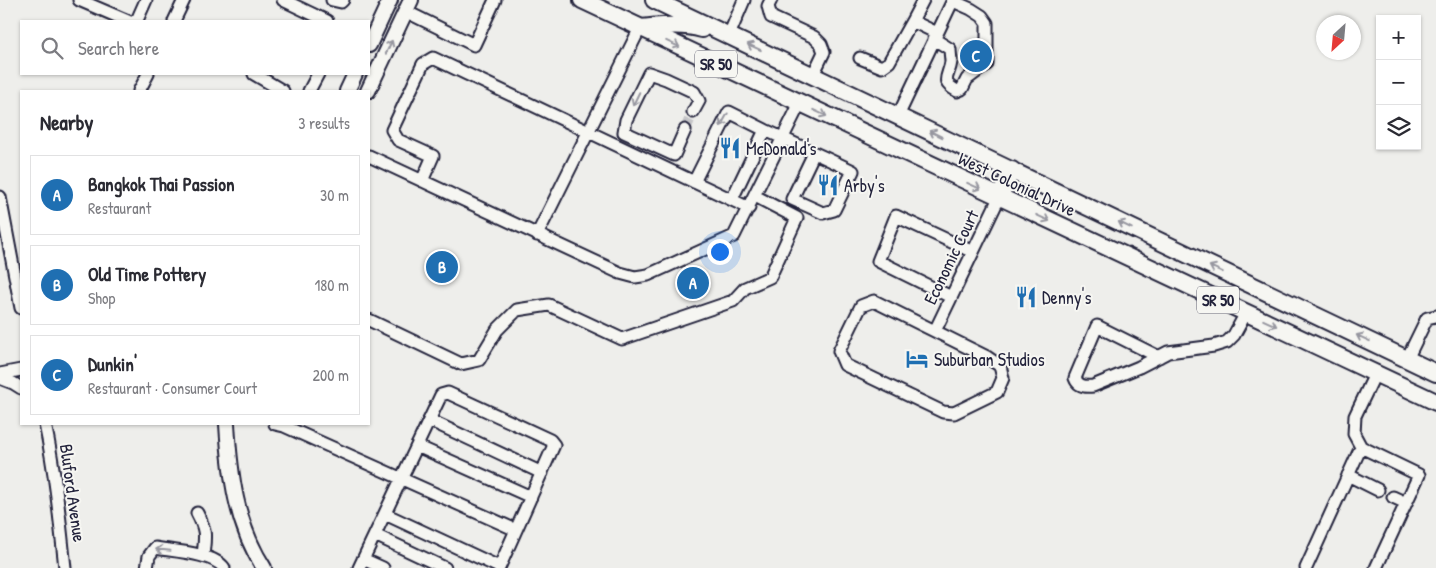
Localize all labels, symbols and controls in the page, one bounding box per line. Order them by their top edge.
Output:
north arrow [1316,15,1361,60]
map controls [1376,15,1421,150]
button: + [1376,15,1421,60]
search box [20,20,370,75]
icon: search [38,34,66,62]
text: Search here [78,35,159,61]
pin: C [960,37,992,75]
one-way arrow [384,40,394,55]
one-way arrow [665,40,680,49]
one-way arrow [746,42,761,52]
road number: SR 50 [695,51,737,78]
button: − [1376,60,1421,105]
one-way arrow [631,91,640,106]
button: layers [1376,105,1421,150]
text: Nearby [40,108,93,137]
one-way arrow [812,109,827,118]
text: 3 results [298,112,350,134]
one-way arrow [719,112,729,126]
one-way arrow [929,129,944,138]
restaurant icon: McDonald's [717,135,743,161]
place label: McDonald's [746,136,816,161]
street label: West Colonial Drive [954,146,1080,222]
text: Bangkok Thai Passion [88,171,235,197]
restaurant icon: Arby's [815,172,841,198]
place label: Arby's [844,173,885,198]
one-way arrow [966,181,981,191]
text: A [53,184,61,206]
text: 30 m [320,184,349,206]
text: Restaurant [88,197,151,219]
street label: Economic Court [917,205,985,309]
one-way arrow [1035,214,1050,224]
one-way arrow [1118,220,1133,229]
your location [707,239,733,265]
pin: B [426,248,458,286]
text: Old Time Pottery [88,261,206,287]
pin: A [677,264,709,302]
one-way arrow [1209,264,1224,273]
text: B [53,274,61,296]
text: 180 m [315,274,349,296]
restaurant icon: Denny's [1013,284,1039,310]
place label: Denny's [1042,285,1092,310]
road number: SR 50 [1197,286,1239,314]
text: Shop [88,287,115,309]
one-way arrow [1262,319,1277,329]
one-way arrow [1356,333,1371,342]
hotel icon: Suburban Studios [904,346,930,372]
place label: Suburban Studios [934,347,1045,372]
text: Dunkin' [88,351,137,377]
text: C [53,364,61,386]
text: 200 m [313,364,349,386]
text: Restaurant · Consumer Court [88,377,257,399]
street label: Bluford Avenue [54,442,92,544]
one-way arrow [156,545,172,555]

